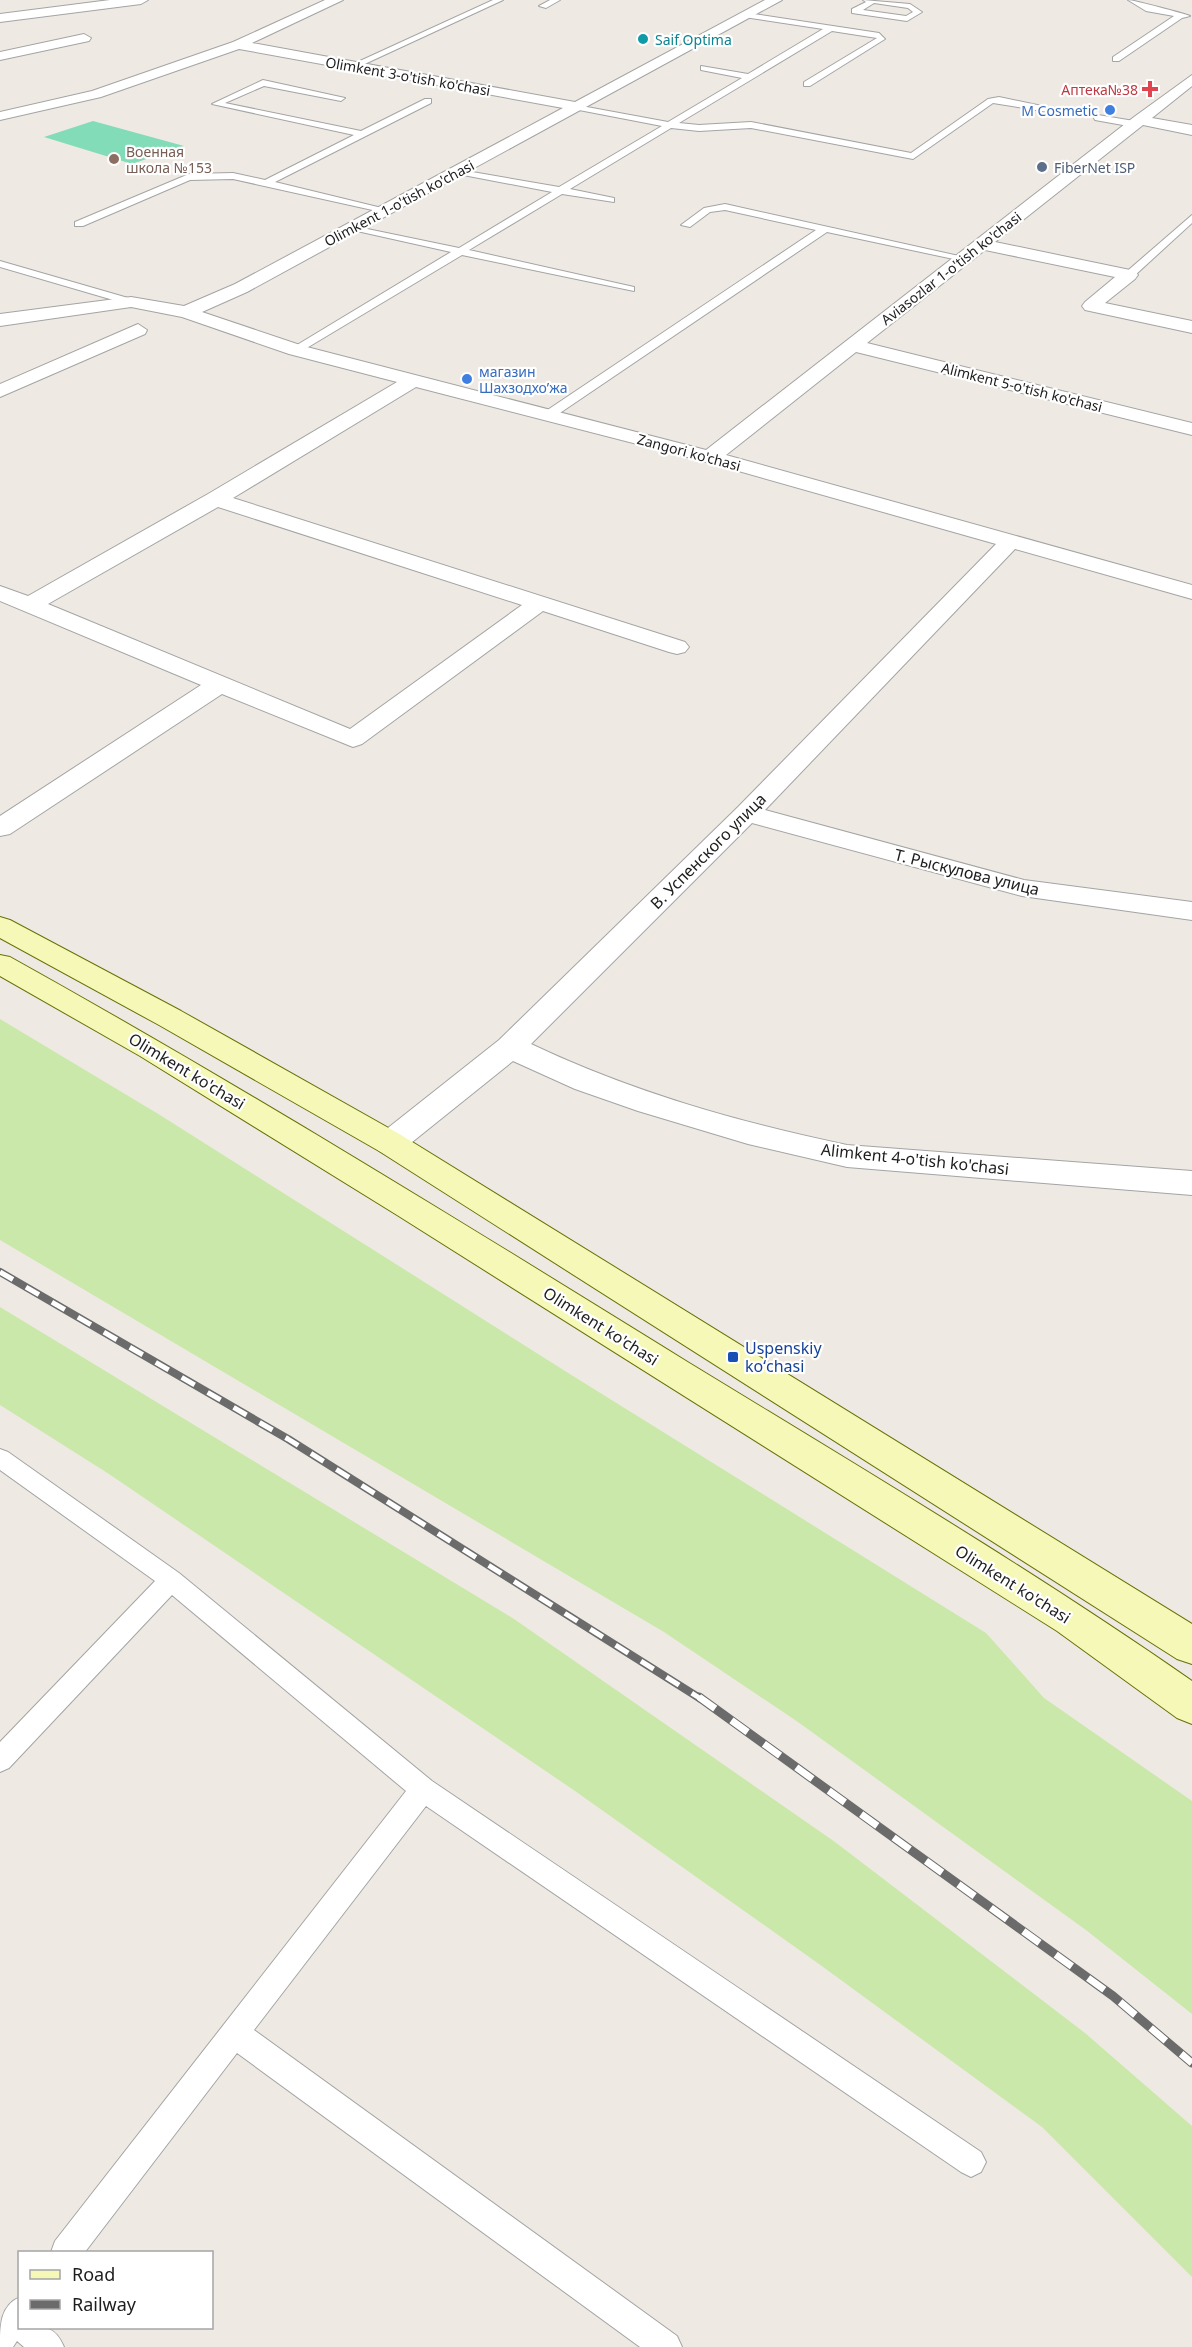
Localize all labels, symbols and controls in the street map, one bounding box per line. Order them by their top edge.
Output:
place label: Saif Optima [655,30,732,49]
marker: Saif Optima [636,32,650,46]
street label: Olimkent 3-o'tish ko'chasi [324,52,492,100]
place label: Аптека№38 [1061,80,1138,99]
marker: Аптека№38 [1143,82,1157,96]
place label: M Cosmetic [1021,101,1098,120]
marker: M Cosmetic [1103,103,1117,117]
place label: Военная школа №153 [126,142,212,177]
marker: Военная школа №153 [107,152,121,166]
street label: Olimkent 1-o'tish ko'chasi [321,155,477,251]
place label: FiberNet ISP [1054,158,1135,177]
marker: FiberNet ISP [1035,160,1049,174]
street label: Aviasozlar 1-o'tish ko'chasi [877,207,1025,329]
street label: Alimkent 5-o'tish ko'chasi [940,358,1104,416]
place label: магазин Шахзодхо’жа [479,362,567,397]
marker: магазин Шахзодхо’жа [460,372,474,386]
street label: Zangori ko'chasi [635,429,743,475]
street label: В. Успенского улица [645,788,771,914]
street label: Т. Рыскулова улица [892,843,1042,901]
street label: Olimkent ko'chasi [125,1028,249,1114]
street label: Alimkent 4-o'tish ko'chasi [820,1138,1010,1180]
street label: Olimkent ko'chasi [539,1282,663,1370]
place label: Uspenskiy koʻchasi [745,1337,822,1377]
marker: Uspenskiy koʻchasi [726,1350,740,1364]
street label: Olimkent ko'chasi [951,1540,1075,1628]
legend [18,2251,213,2329]
text: Road [72,2262,115,2286]
text: Railway [72,2292,137,2316]

